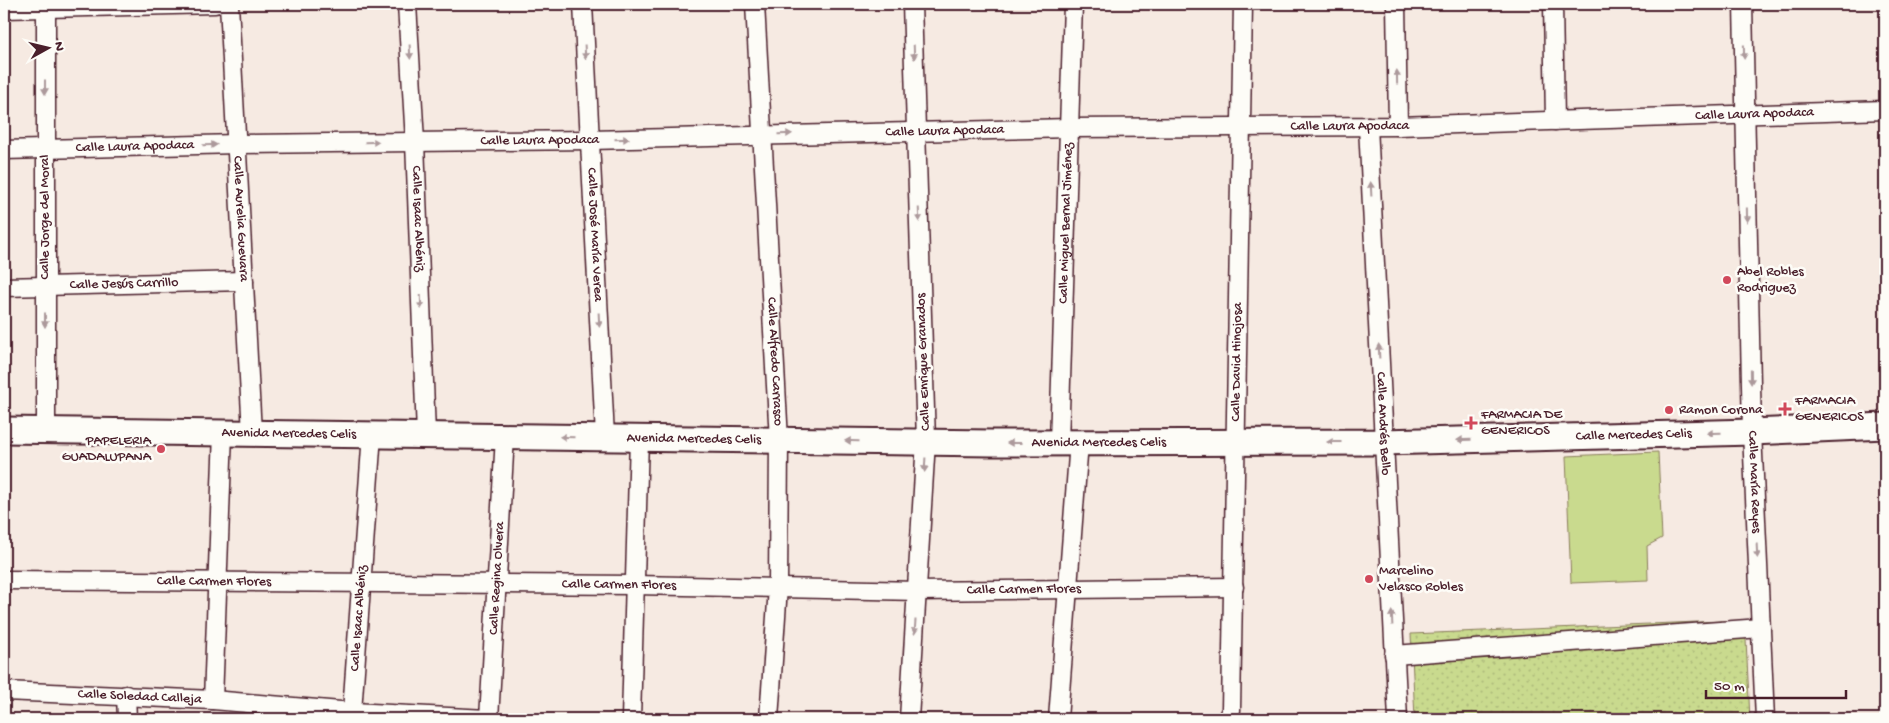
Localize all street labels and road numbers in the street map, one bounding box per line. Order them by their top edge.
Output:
street label: Calle Laura Apodaca [1695,104,1815,125]
street label: Calle Laura Apodaca [1290,117,1411,135]
street label: Calle Laura Apodaca [885,121,1006,141]
street label: Calle Laura Apodaca [480,131,601,150]
street label: Calle Laura Apodaca [75,137,196,157]
street label: Calle Miguel Bernal Jiménez [1055,142,1077,304]
street label: Calle Jorge del Moral [37,155,54,279]
street label: Calle Aurelia Guevara [229,155,252,283]
street label: Calle Isaac Albéniz [407,165,428,273]
street label: Calle José María Verea [583,167,607,303]
street label: Calle Jesús Carrillo [69,274,179,294]
street label: Calle Enrique Granados [913,292,935,431]
street label: Calle Alfredo Carrasco [763,297,787,426]
street label: Calle David Hinojosa [1227,301,1246,422]
street label: Calle Andrés Bello [1372,371,1394,476]
street label: Avenida Mercedes Celis [222,424,357,443]
street label: Calle Mercedes Celis [1576,425,1693,445]
street label: Avenida Mercedes Celis [626,430,762,448]
street label: Calle María Reyes [1743,430,1765,534]
street label: Avenida Mercedes Celis [1032,434,1167,451]
street label: Calle Regina Olvera [485,520,509,635]
street label: Calle Isaac Albéniz [346,564,371,672]
street label: Calle Carmen Flores [157,573,272,591]
street label: Calle Carmen Flores [562,576,677,594]
street label: Calle Carmen Flores [967,580,1082,599]
street label: Calle Soledad Calleja [77,686,204,708]

